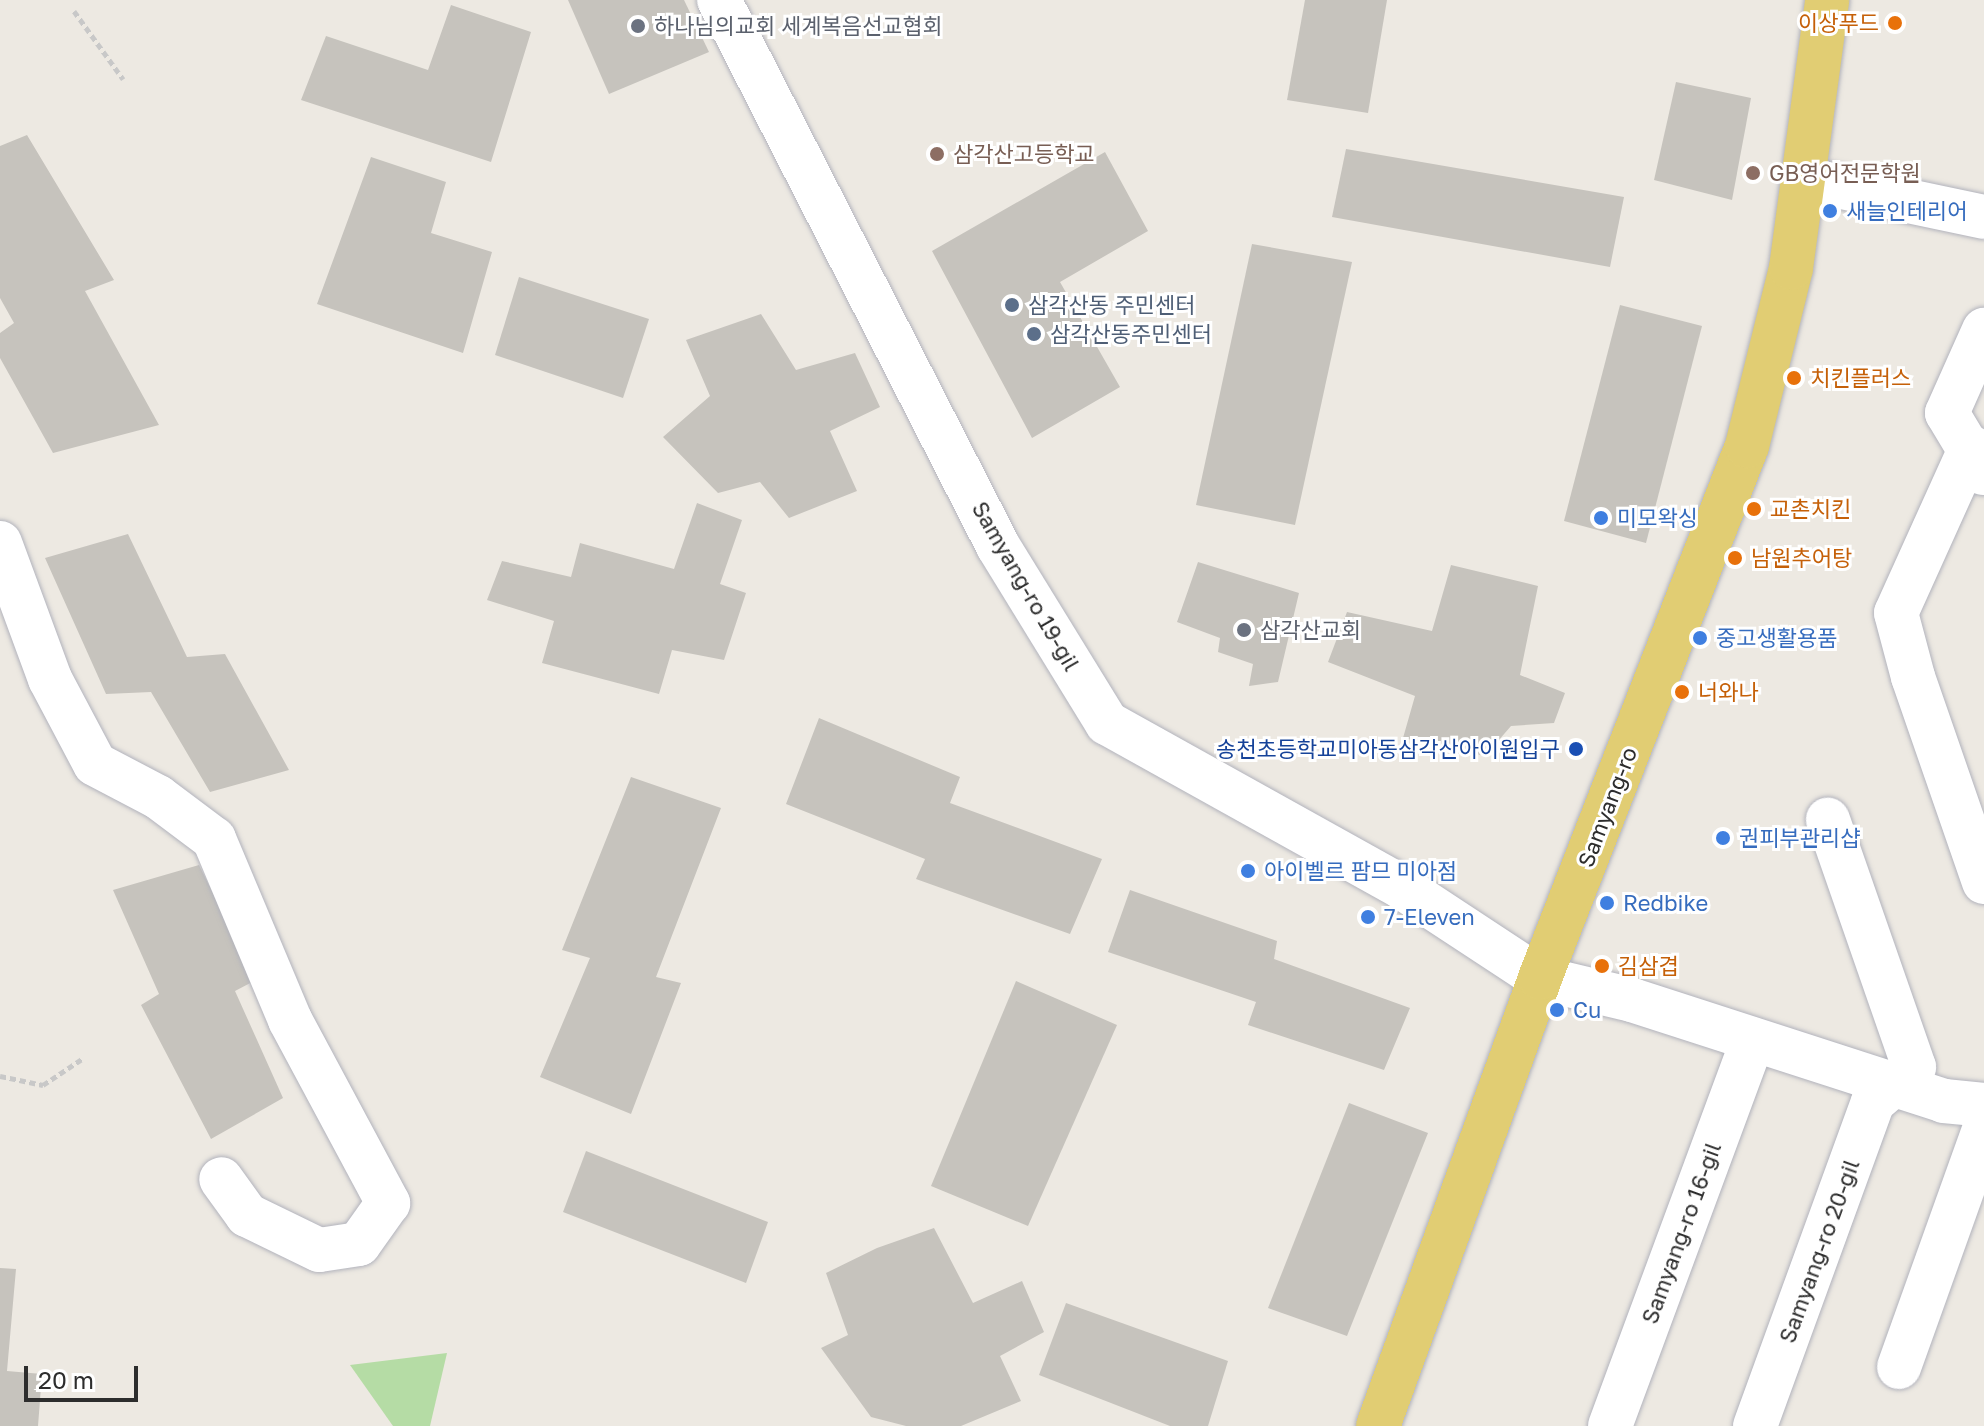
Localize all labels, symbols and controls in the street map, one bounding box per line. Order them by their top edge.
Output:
place label: 이상푸드 [1798,10,1879,36]
place label: 하나님의교회 세계복음선교협회 [654,13,943,39]
marker: 이상푸드 [1886,14,1904,32]
marker: 하나님의교회 세계복음선교협회 [629,17,647,35]
place label: 삼각산고등학교 [953,141,1095,167]
marker: 삼각산고등학교 [928,145,946,163]
place label: GB영어전문학원 [1769,160,1921,186]
marker: GB영어전문학원 [1744,164,1762,182]
place label: 새늘인테리어 [1846,198,1967,224]
marker: 새늘인테리어 [1821,202,1839,220]
place label: 삼각산동 주민센터 [1028,292,1195,318]
marker: 삼각산동 주민센터 [1003,296,1021,314]
place label: 삼각산동주민센터 [1050,321,1212,347]
marker: 삼각산동주민센터 [1025,325,1043,343]
place label: 치킨플러스 [1810,365,1911,391]
marker: 치킨플러스 [1785,369,1803,387]
place label: 교촌치킨 [1770,496,1851,522]
street label: Samyang-ro 19-gil [967,497,1085,675]
marker: 교촌치킨 [1745,500,1763,518]
place label: 미모왁싱 [1617,505,1698,531]
marker: 미모왁싱 [1592,509,1610,527]
place label: 남원추어탕 [1751,545,1852,571]
marker: 남원추어탕 [1726,549,1744,567]
place label: 삼각산교회 [1260,617,1361,643]
marker: 삼각산교회 [1235,621,1253,639]
place label: 중고생활용품 [1716,625,1837,651]
marker: 중고생활용품 [1691,629,1709,647]
place label: 너와나 [1698,679,1759,705]
marker: 너와나 [1673,683,1691,701]
place label: 송천초등학교미아동삼각산아이원입구 [1216,736,1560,762]
marker: 송천초등학교미아동삼각산아이원입구 [1567,740,1585,758]
street label: Samyang-ro [1572,743,1642,871]
place label: 권피부관리샵 [1739,825,1860,851]
marker: 권피부관리샵 [1714,829,1732,847]
place label: 아이벨르 팜므 미아점 [1264,858,1457,884]
marker: 아이벨르 팜므 미아점 [1239,862,1257,880]
place label: Redbike [1623,890,1708,916]
marker: Redbike [1598,894,1616,912]
place label: 7-Eleven [1384,904,1475,930]
marker: 7-Eleven [1359,908,1377,926]
place label: 김삼겹 [1618,953,1679,979]
marker: 김삼겹 [1593,957,1611,975]
place label: Cu [1573,997,1601,1023]
marker: Cu [1548,1001,1566,1019]
street label: Samyang-ro 16-gil [1636,1139,1726,1327]
street label: Samyang-ro 20-gil [1774,1156,1864,1346]
scale bar [28,1350,142,1400]
text: 20 m [38,1365,94,1394]

